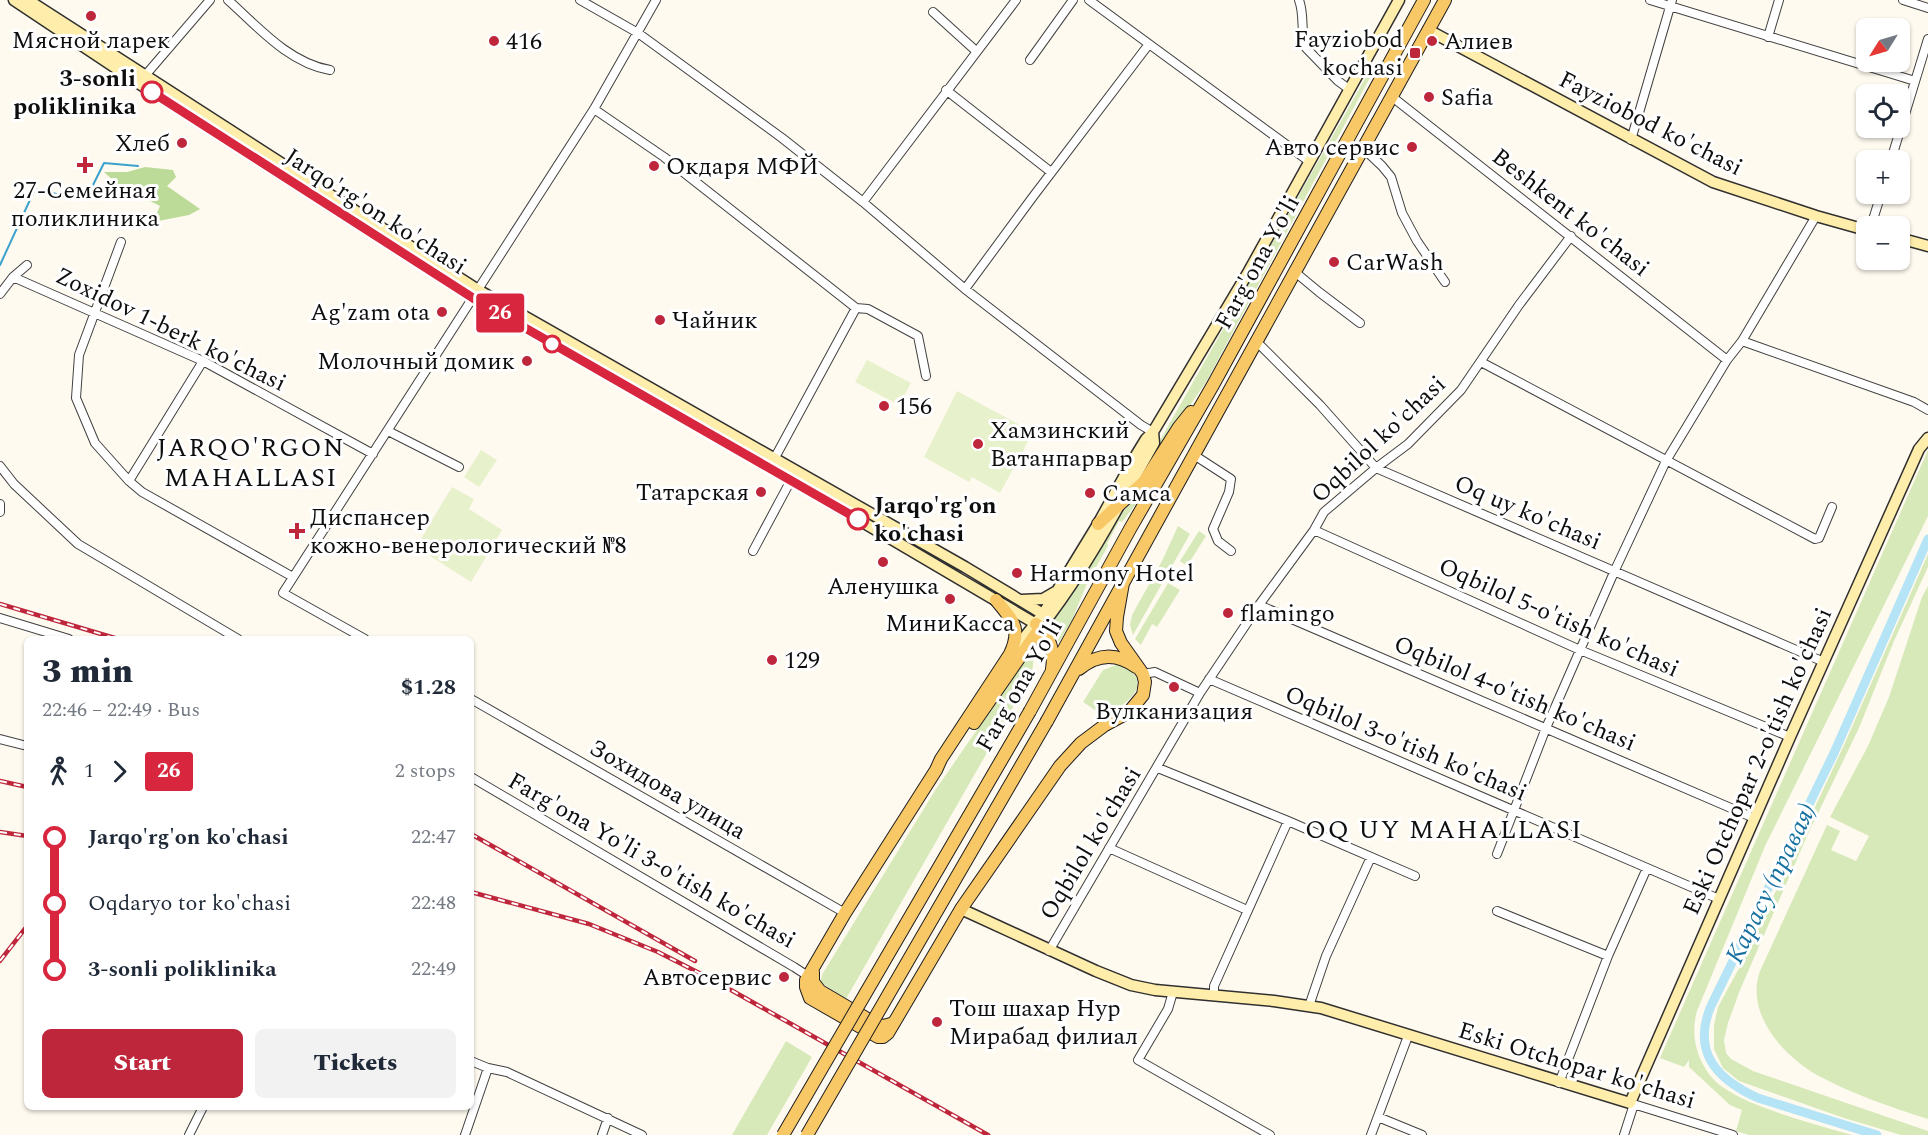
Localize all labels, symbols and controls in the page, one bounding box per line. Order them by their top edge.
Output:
marker: Мясной ларек [84,9,98,23]
north arrow [1856,18,1910,72]
map controls [1856,18,1910,270]
place label: Fayziobod kochasi [1294,22,1403,86]
place label: Мясной ларек [12,23,170,59]
place label: 416 [506,24,542,60]
place label: Алиев [1444,24,1513,60]
marker: 416 [487,34,501,48]
marker: Алиев [1425,34,1439,48]
marker: Fayziobod kochasi [1408,46,1422,60]
place label: 3-sonli poliklinika [13,61,137,125]
street label: Fayziobod ko'chasi [1552,62,1749,186]
place label: Safia [1441,80,1493,116]
marker: 3-sonli poliklinika [141,81,163,103]
button: locate [1856,84,1910,138]
marker: Safia [1422,90,1436,104]
place label: Хлеб [115,126,170,162]
place label: Авто сервис [1265,130,1400,166]
marker: Хлеб [175,136,189,150]
street label: Jarqo'rg'on ko'chasi [277,139,474,284]
marker: Авто сервис [1405,140,1419,154]
street label: Beshkent ko'chasi [1484,140,1657,286]
place label: Окдаря МФЙ [666,149,819,185]
button: + [1856,150,1910,204]
marker: 27-Семейная поликлиника [76,156,94,174]
marker: Окдаря МФЙ [647,159,661,173]
place label: 27-Семейная поликлиника [11,173,159,237]
street label: Farg'ona Yo'li [1206,189,1310,336]
button: − [1856,216,1910,270]
place label: CarWash [1346,245,1444,281]
marker: CarWash [1327,255,1341,269]
street label: Zoxidov 1-berk ko'chasi [49,258,292,402]
line badge: 26 [473,294,527,332]
place label: Ag'zam ota [310,295,430,331]
text: 26 [488,297,512,329]
place label: Чайник [672,303,758,339]
marker: Ag'zam ota [435,305,449,319]
marker: Чайник [653,313,667,327]
unlabelled marker [543,335,561,353]
place label: Молочный домик [317,344,515,380]
marker: Молочный домик [520,354,534,368]
street label: Oqbilol ko'chasi [1303,367,1454,512]
place label: 156 [896,389,932,425]
marker: 156 [877,399,891,413]
place label: Хамзинский Ватанпарвар [990,413,1133,477]
district label: JARQO'RGON MAHALLASI [157,428,345,498]
marker: Хамзинский Ватанпарвар [971,437,985,451]
street label: Oq uy ko'chasi [1449,466,1607,560]
place label: Татарская [636,475,749,511]
place label: Самса [1102,476,1172,512]
marker: Татарская [754,485,768,499]
marker: Самса [1083,486,1097,500]
place label: Jarqo'rg'on ko'chasi [874,488,997,552]
place label: Диспансер кожно-венерологический №8 [310,500,626,564]
marker: Jarqo'rg'on ko'chasi [847,508,869,530]
marker: Диспансер кожно-венерологический №8 [288,522,306,540]
street label: Oqbilol 5-o'tish ko'chasi [1432,549,1685,687]
marker: Аленушка [876,555,890,569]
place label: Harmony Hotel [1029,556,1194,592]
marker: Harmony Hotel [1010,566,1024,580]
place label: Аленушка [827,569,939,605]
marker: МиниКасса [943,592,957,606]
place label: flamingo [1240,596,1335,632]
street label: Eski Otchopar 2-o'tish ko'chasi [1674,602,1842,921]
place label: МиниКасса [885,606,1015,642]
marker: flamingo [1221,606,1235,620]
street label: Farg'ona Yo'li [967,612,1073,759]
street label: Oqbilol 4-o'tish ko'chasi [1388,627,1641,761]
place label: 129 [784,643,820,679]
text: 3 min [42,647,133,697]
marker: 129 [765,653,779,667]
text: $1.28 [401,671,456,704]
street label: Oqbilol 3-o'tish ko'chasi [1279,677,1532,811]
marker: Вулканизация [1167,680,1181,694]
place label: Вулканизация [1095,694,1253,730]
text: 22:46 – 22:49 · Bus [42,695,200,725]
street label: Зохидова улица [582,730,753,850]
icon: walk [42,755,75,788]
icon: forward [103,755,136,788]
text: 26 [157,755,181,787]
text: 1 [84,756,94,786]
text: 2 stops [395,756,456,786]
street label: Oqbilol ko'chasi [1031,760,1151,927]
street label: Farg'ona Yo'li 3-o'tish ko'chasi [501,763,802,958]
water label: Карасу (правая) [1715,796,1827,971]
district label: OQ UY MAHALLASI [1305,810,1583,850]
text: Jarqo'rg'on ko'chasi [88,821,289,854]
text: 22:47 [411,822,456,852]
text: Oqdaryo tor ko'chasi [88,887,291,920]
text: 22:48 [411,888,456,918]
text: 3-sonli poliklinika [88,953,277,986]
text: 22:49 [411,954,456,984]
place label: Автосервис [642,960,772,996]
marker: Автосервис [777,970,791,984]
place label: Тош шахар Нур Мирабад филиал [949,991,1138,1055]
street label: Eski Otchopar ko'chasi [1454,1013,1700,1119]
marker: Тош шахар Нур Мирабад филиал [930,1015,944,1029]
button: Start [42,1029,243,1098]
button: Tickets [255,1029,456,1098]

